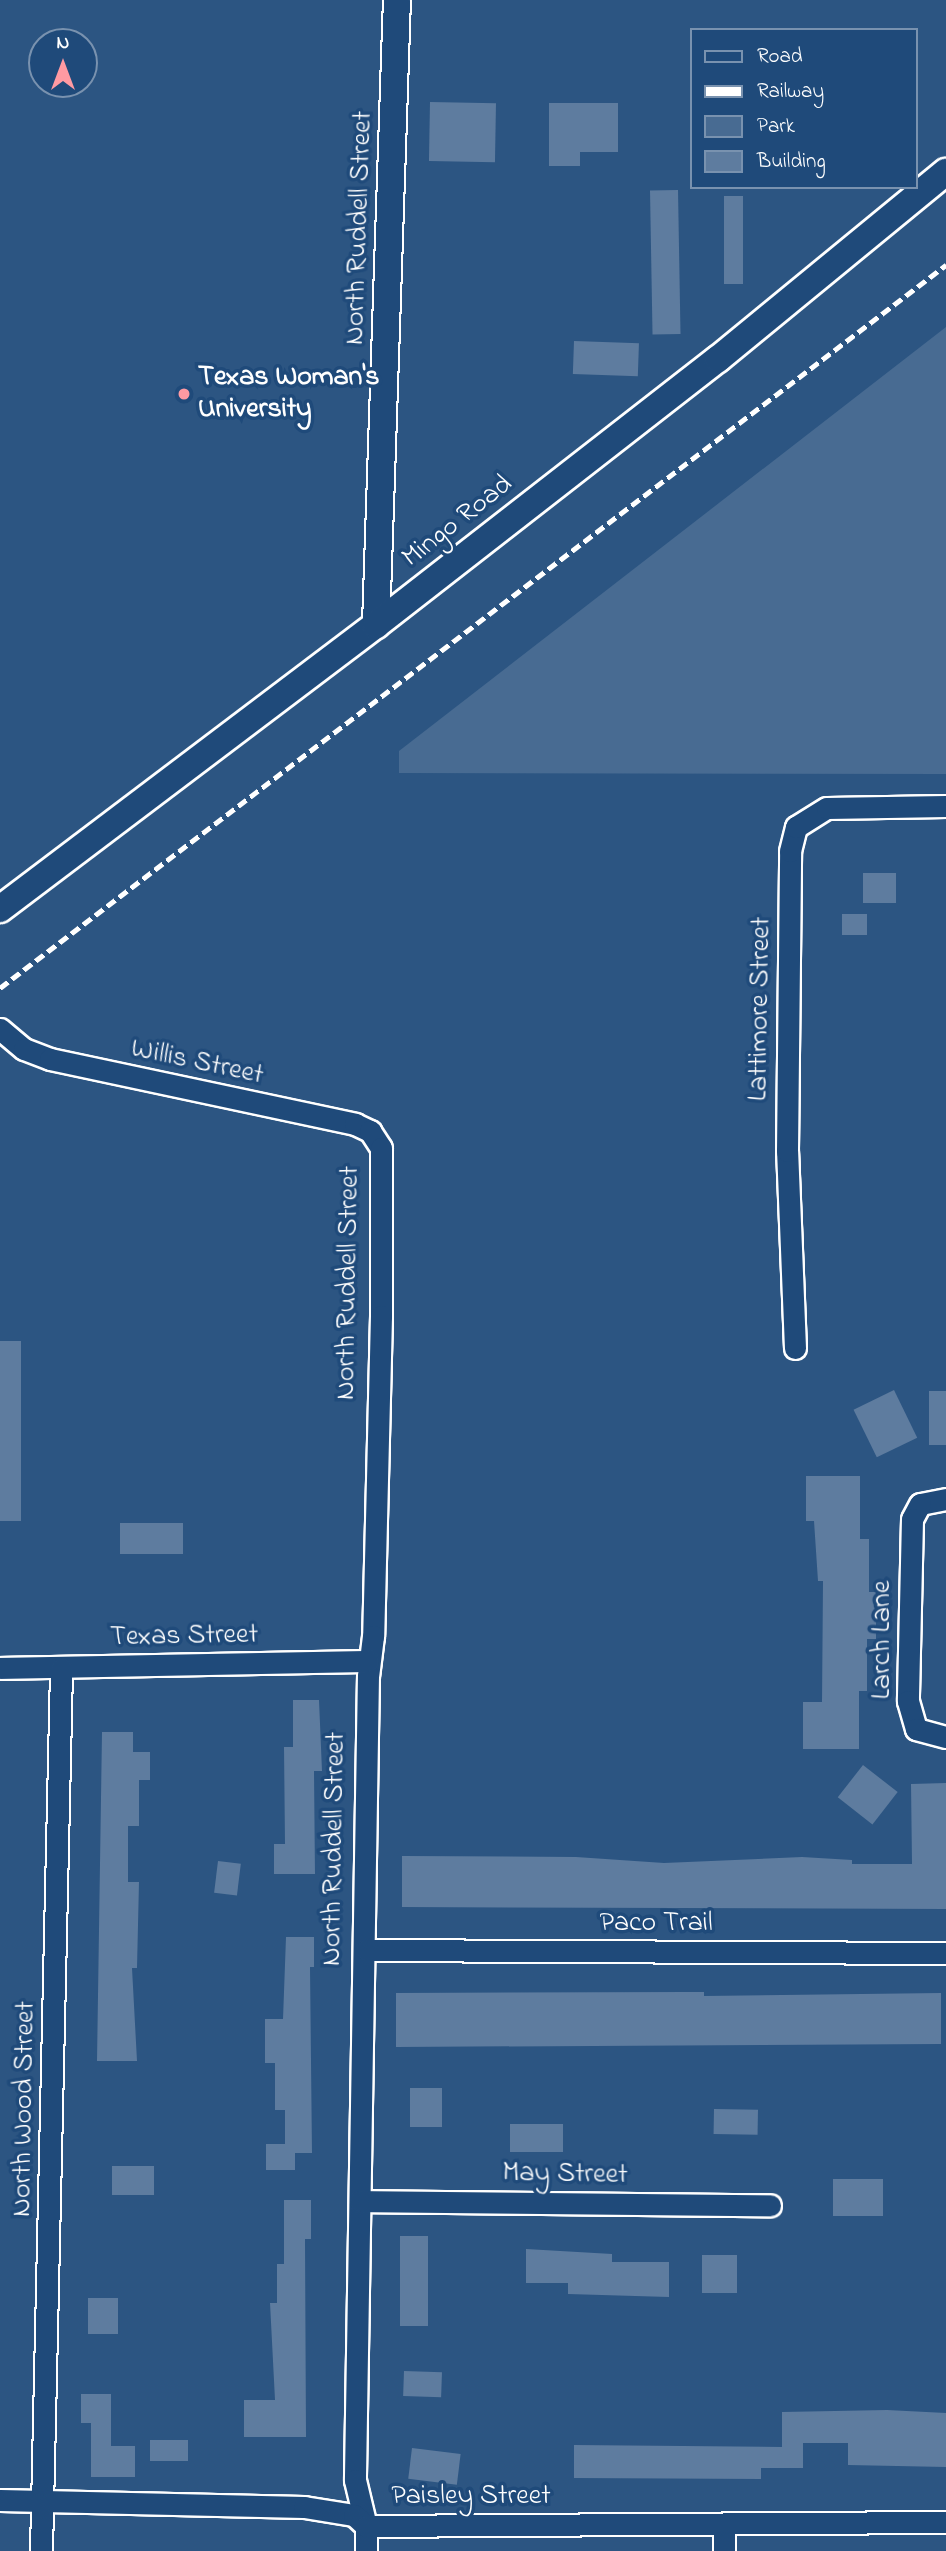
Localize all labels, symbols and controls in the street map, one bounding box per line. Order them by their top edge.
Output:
north arrow [28,28,98,98]
legend [690,28,918,189]
text: N [57,30,69,57]
text: Road [757,42,803,72]
text: Railway [757,77,824,107]
street label: North Ruddell Street [339,110,381,346]
text: Park [757,112,795,142]
text: Building [757,147,826,177]
place label: Texas Woman's University [198,361,380,427]
marker: Texas Woman's University [176,386,192,402]
street label: Mingo Road [396,468,520,576]
street label: Lattimore Street [743,917,779,1101]
street label: Willis Street [128,1033,266,1093]
street label: North Ruddell Street [330,1166,368,1400]
street label: Larch Lane [866,1581,900,1699]
street label: Texas Street [110,1619,258,1655]
street label: North Ruddell Street [316,1732,354,1966]
street label: Paco Trail [599,1907,713,1941]
street label: North Wood Street [6,2001,44,2217]
street label: May Street [502,2157,628,2193]
street label: Paisley Street [391,2480,551,2514]

